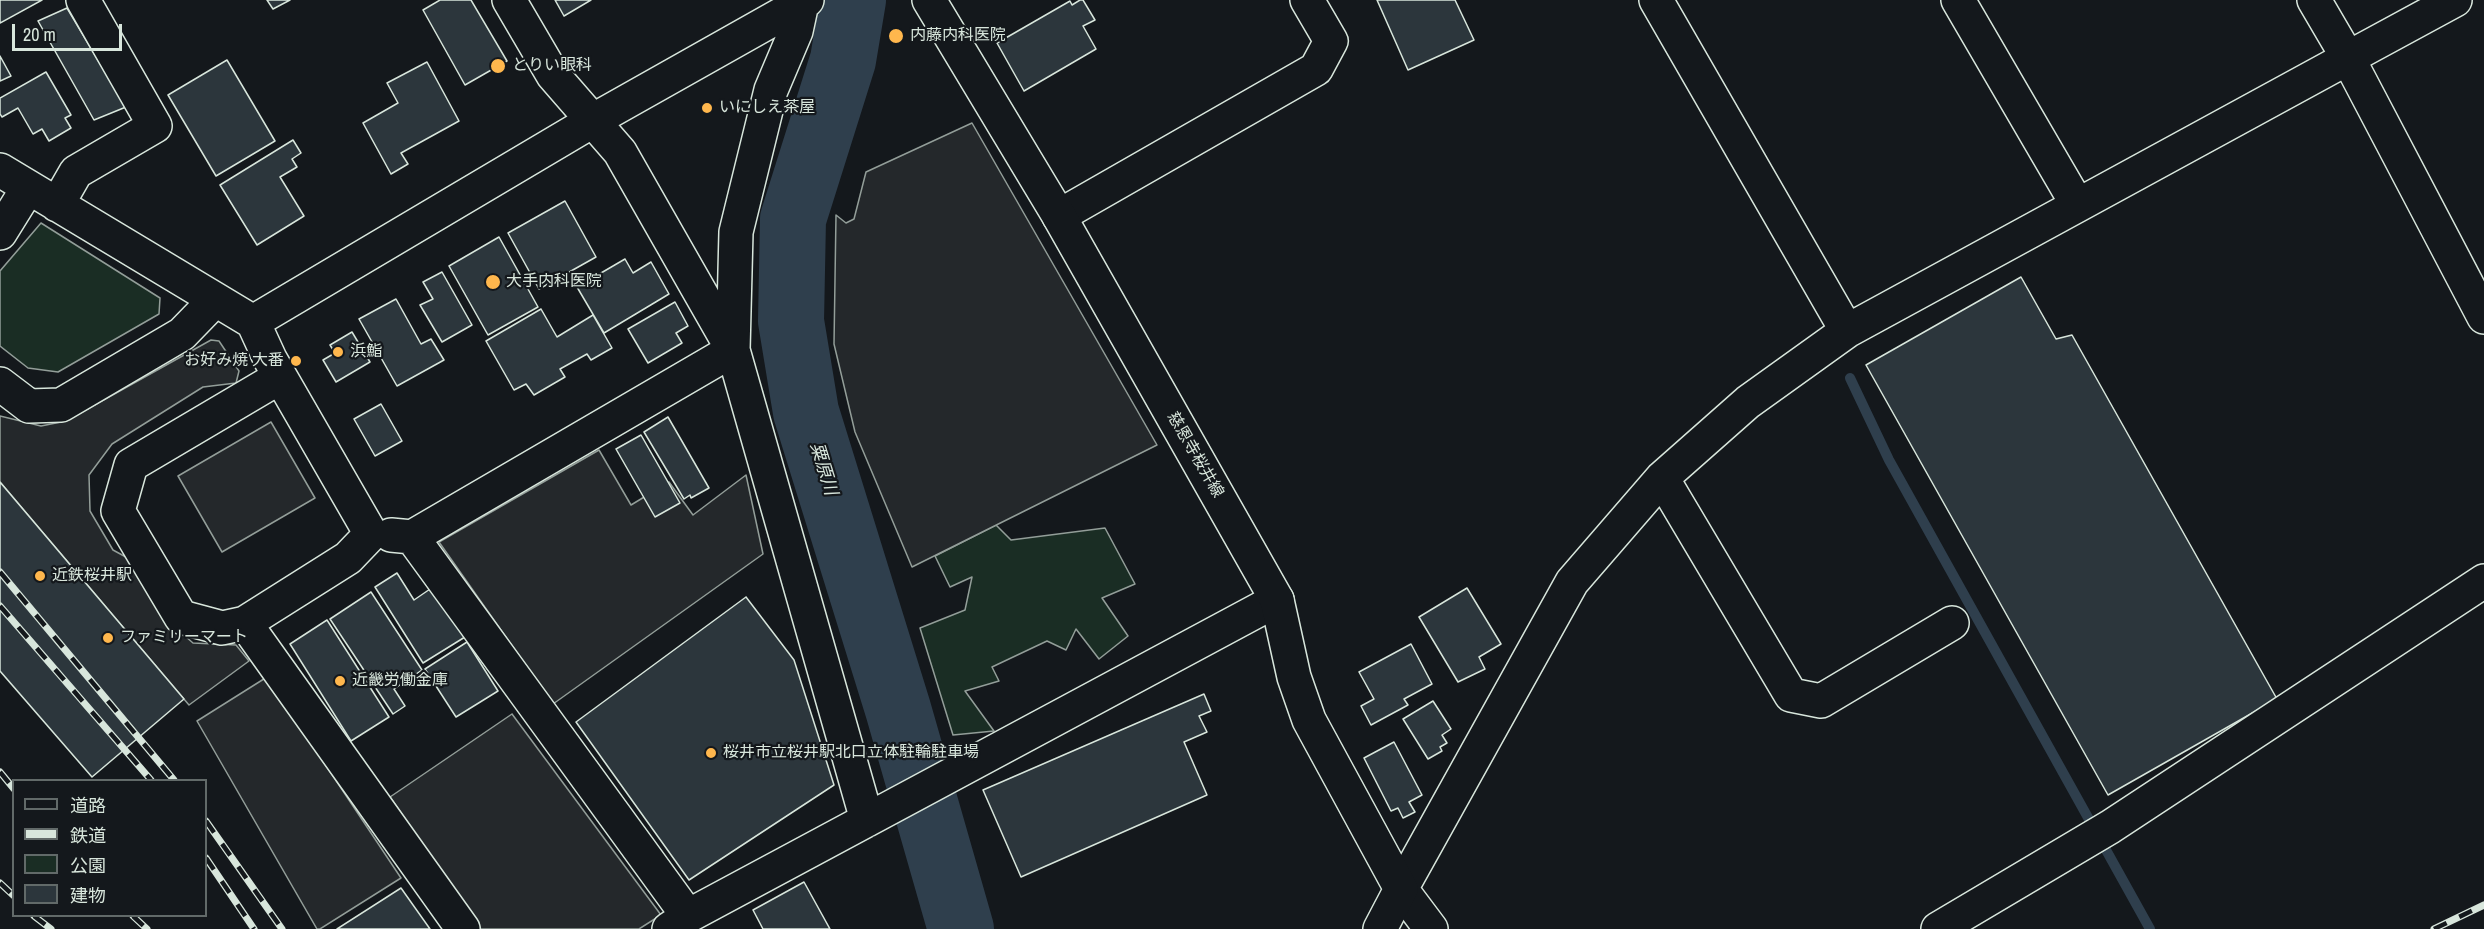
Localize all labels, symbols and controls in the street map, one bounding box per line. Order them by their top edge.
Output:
scale bar [15,12,124,50]
text: 20 m [23,22,56,47]
place label: 内藤内科医院 [910,26,1006,46]
marker: 内藤内科医院 [887,27,905,45]
place label: とりい眼科 [512,56,592,76]
marker: とりい眼科 [489,57,507,75]
place label: いにしえ茶屋 [719,98,815,118]
marker: いにしえ茶屋 [700,101,714,115]
place label: 大手内科医院 [506,272,602,292]
marker: 大手内科医院 [484,273,502,291]
place label: 浜鮨 [350,342,382,362]
marker: 浜鮨 [331,345,345,359]
place label: お好み焼 大番 [184,351,284,371]
marker: お好み焼 大番 [289,354,303,368]
street label: 慈恩寺桜井線 [1163,409,1227,501]
water label: 粟原川 [805,440,841,498]
place label: 近鉄桜井駅 [52,566,132,586]
marker: 近鉄桜井駅 [33,569,47,583]
place label: ファミリーマート [120,628,248,648]
marker: ファミリーマート [101,631,115,645]
place label: 近畿労働金庫 [352,671,448,691]
marker: 近畿労働金庫 [333,674,347,688]
place label: 桜井市立桜井駅北口立体駐輪駐車場 [723,743,979,763]
marker: 桜井市立桜井駅北口立体駐輪駐車場 [704,746,718,760]
legend [12,779,207,917]
text: 道路 [70,793,106,818]
text: 鉄道 [70,823,106,848]
text: 公園 [70,853,106,878]
text: 建物 [70,883,106,908]

